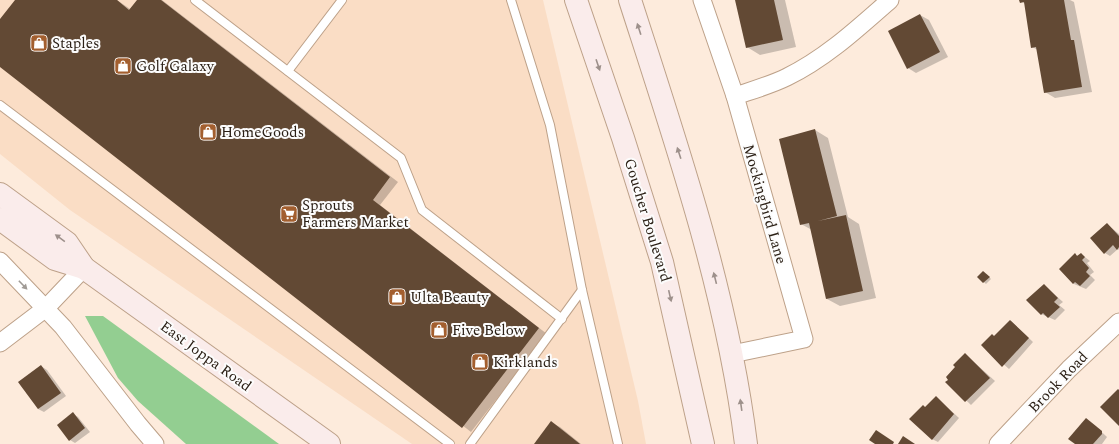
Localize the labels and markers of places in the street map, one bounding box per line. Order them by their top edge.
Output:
place label: Staples [52,32,99,55]
shop icon: Staples [29,33,49,53]
place label: Golf Galaxy [136,55,215,78]
shop icon: Golf Galaxy [113,56,133,76]
place label: HomeGoods [221,121,304,144]
shop icon: HomeGoods [198,122,218,142]
place label: Sprouts Farmers Market [302,194,409,234]
supermarket icon: Sprouts Farmers Market [279,204,299,224]
place label: Ulta Beauty [410,286,489,309]
shop icon: Ulta Beauty [387,287,407,307]
place label: Five Below [452,319,526,342]
shop icon: Five Below [429,320,449,340]
place label: Kirklands [493,351,558,374]
shop icon: Kirklands [470,352,490,372]

